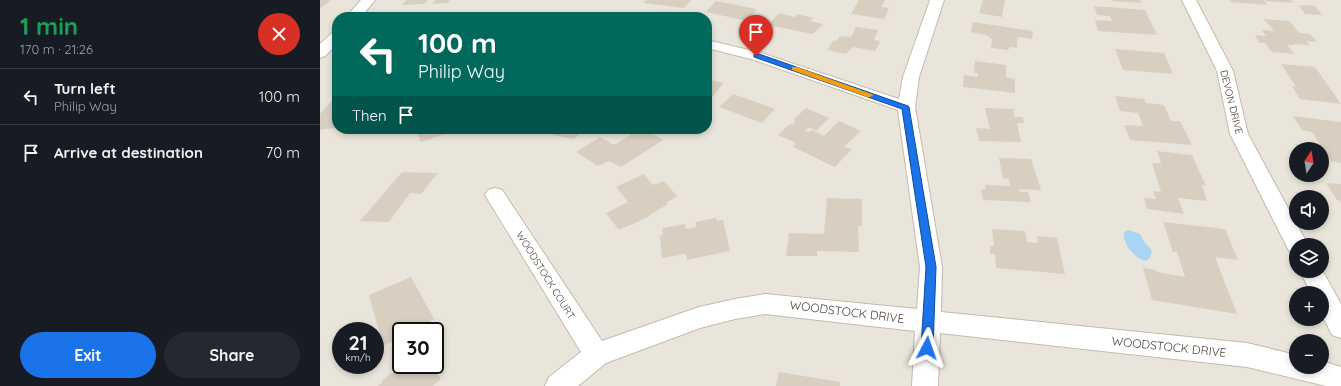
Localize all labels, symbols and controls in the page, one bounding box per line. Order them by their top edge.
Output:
text: 1 min [20,11,78,41]
button: close [258,13,300,55]
pin [739,15,773,56]
icon: arrive [745,21,767,43]
text: 100 m [418,25,497,60]
icon: left [352,28,404,80]
text: 170 m · 21:26 [20,41,93,57]
text: Philip Way [418,60,505,83]
street label: DEVON DRIVE [1217,69,1246,136]
text: Turn left [54,79,116,98]
icon: left [20,86,42,108]
text: 100 m [259,87,300,106]
text: Philip Way [54,98,117,114]
icon: arrive [395,104,417,126]
text: Then [352,106,387,125]
icon: arrive [20,142,42,164]
north arrow [1289,142,1329,182]
map controls [1289,142,1329,374]
text: Arrive at destination [54,143,203,162]
text: 70 m [266,143,300,162]
button: sound [1289,190,1329,230]
street label: WOODSTOCK COURT [513,229,578,322]
button: layers [1289,238,1329,278]
button: + [1289,286,1329,326]
street label: WOODSTOCK DRIVE [789,297,905,326]
speed limit sign: 30 [392,322,444,374]
position arrow [906,327,948,369]
text: 21 [348,330,368,355]
button: Exit [20,332,156,378]
button: Share [164,332,300,378]
street label: WOODSTOCK DRIVE [1111,333,1227,360]
button: − [1289,334,1329,374]
text: km/h [345,351,371,364]

